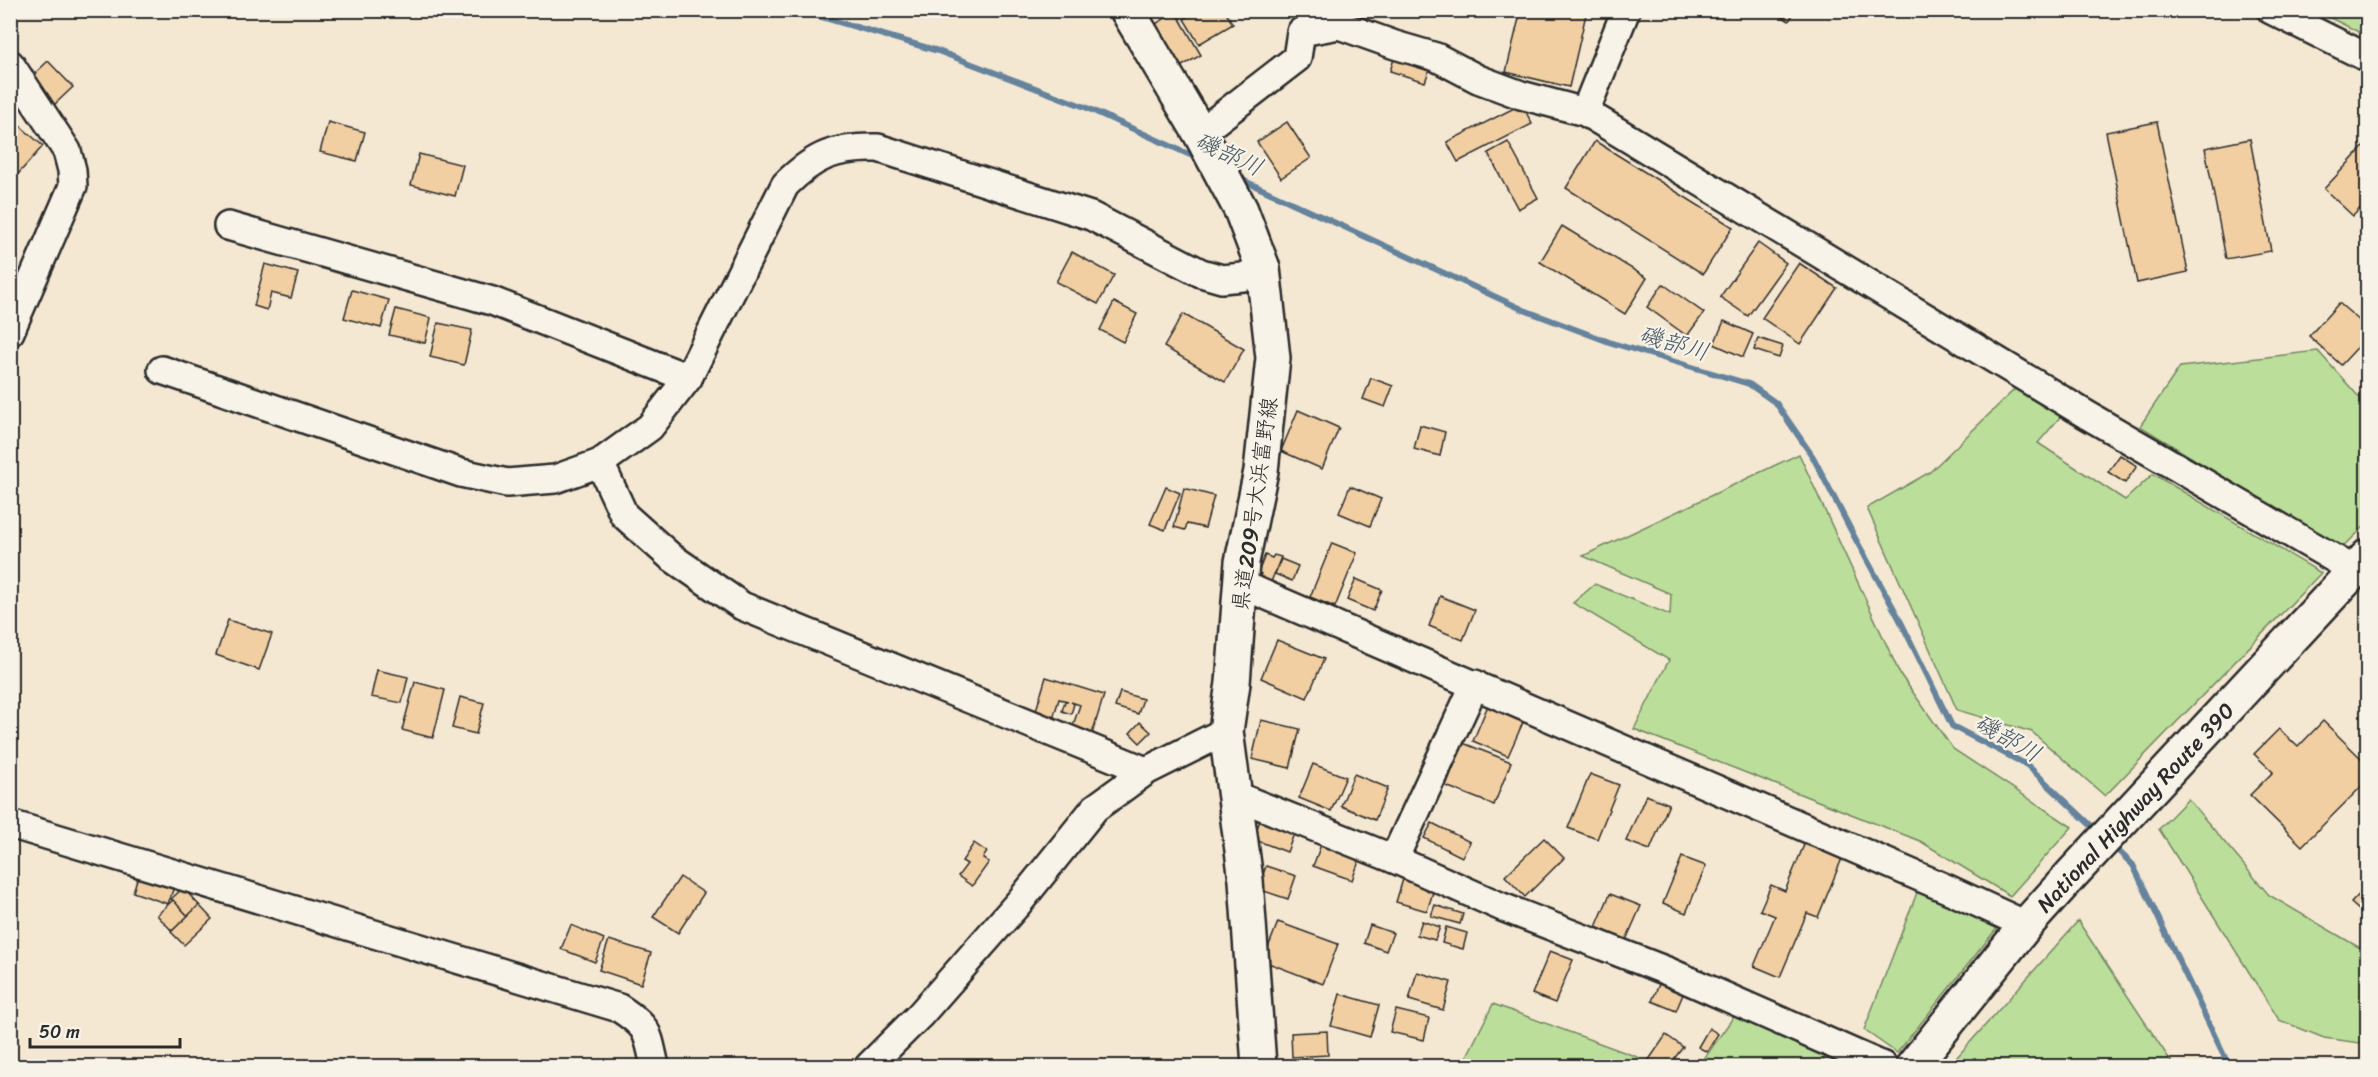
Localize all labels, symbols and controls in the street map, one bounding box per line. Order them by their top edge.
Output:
water label: 磯部川 [1187,120,1271,188]
water label: 磯部川 [1634,313,1714,373]
street label: 県道209号大浜富野線 [1220,394,1289,614]
street label: National Highway Route 390 [2027,693,2244,922]
water label: 磯部川 [1966,702,2050,774]
scale bar [30,1011,180,1049]
text: 50 m [39,1016,80,1048]

